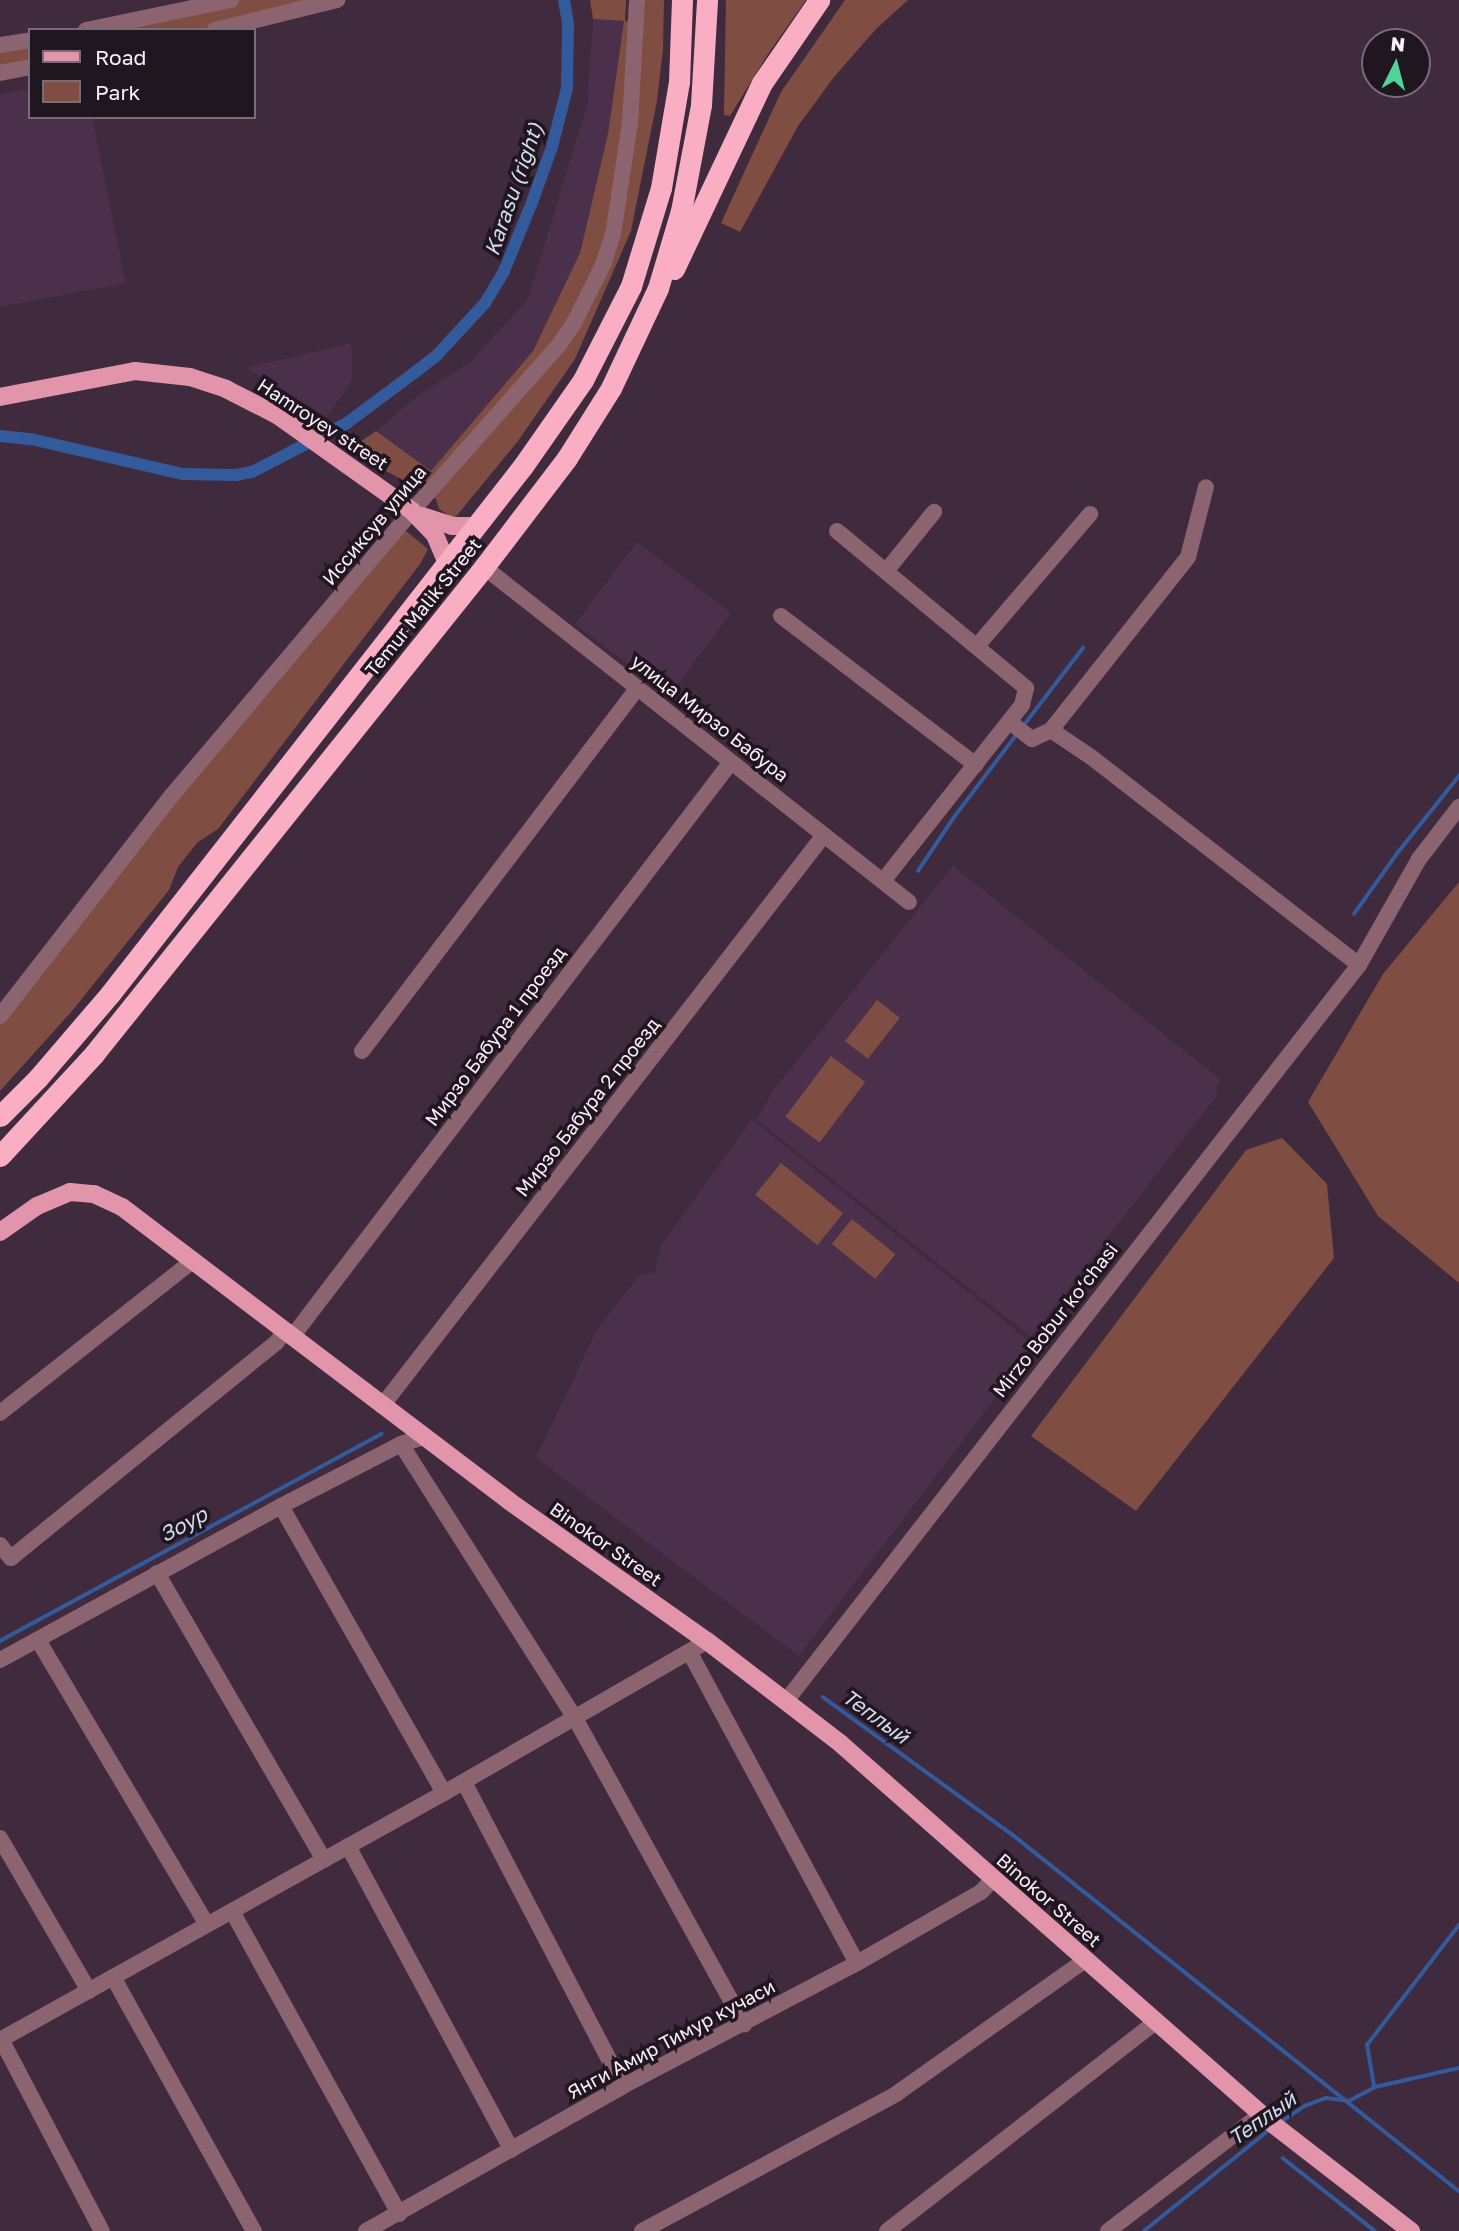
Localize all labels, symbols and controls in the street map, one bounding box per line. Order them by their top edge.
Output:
legend [28,28,256,119]
north arrow [1361,28,1431,98]
text: N [1390,31,1406,56]
text: Road [95,44,146,70]
text: Park [95,79,140,105]
water label: Karasu (right) [478,119,548,259]
street label: Hamroyev street [253,373,393,475]
street label: Иссиксув улица [317,461,431,589]
street label: Temur Malik Street [360,533,486,681]
street label: улица Мирзо Бабура [627,649,793,787]
street label: Мирзо Бабура 1 проезд [420,942,570,1130]
street label: Мирзо Бабура 2 проезд [510,1013,664,1201]
street label: Mirzo Bobur ko‘chasi [988,1238,1122,1402]
street label: Binokor Street [546,1497,666,1591]
water label: Зоур [155,1501,211,1547]
water label: Теплый [838,1683,914,1749]
street label: Binokor Street [992,1848,1106,1952]
street label: Янги Амир Тимур кучаси [563,1975,779,2103]
water label: Теплый [1224,2086,1300,2150]

